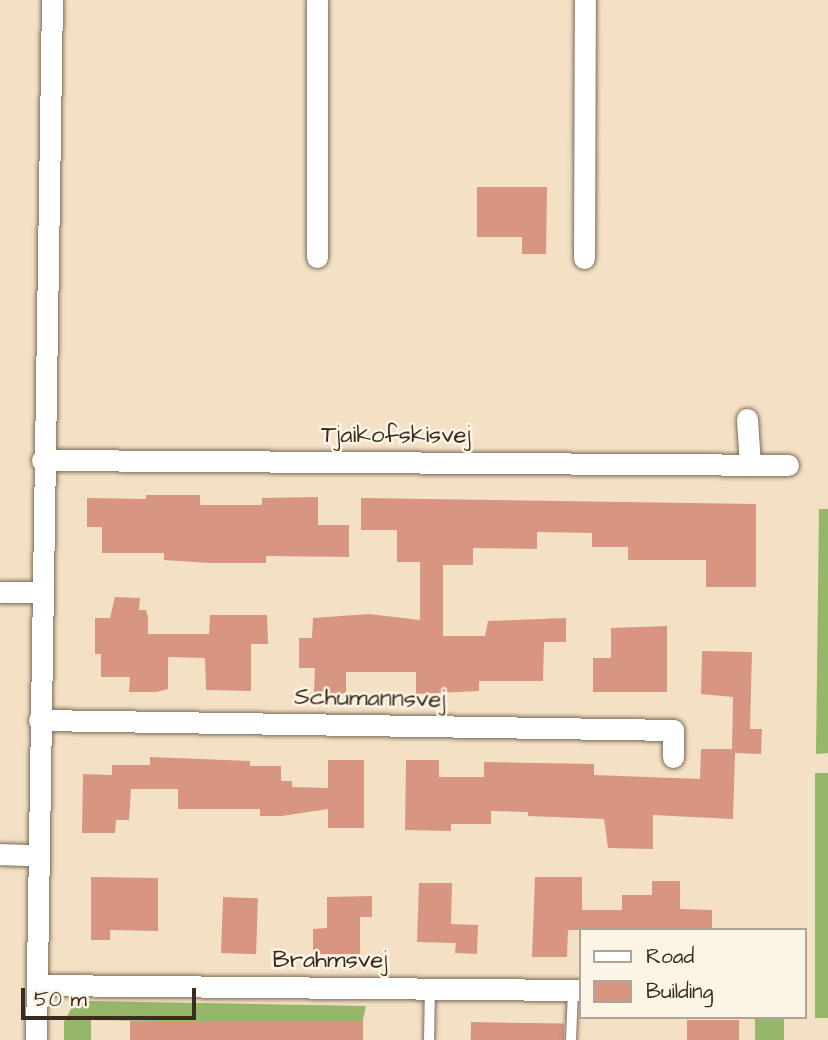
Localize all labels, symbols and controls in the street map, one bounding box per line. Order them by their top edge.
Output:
street label: Tjaikofskisvej [321,422,471,450]
street label: Schumannsvej [294,683,446,715]
legend [580,928,807,1019]
text: Road [646,942,694,971]
street label: Brahmsvej [273,947,387,975]
scale bar [24,974,200,1018]
text: Building [646,977,713,1006]
text: 50 m [34,985,87,1014]

